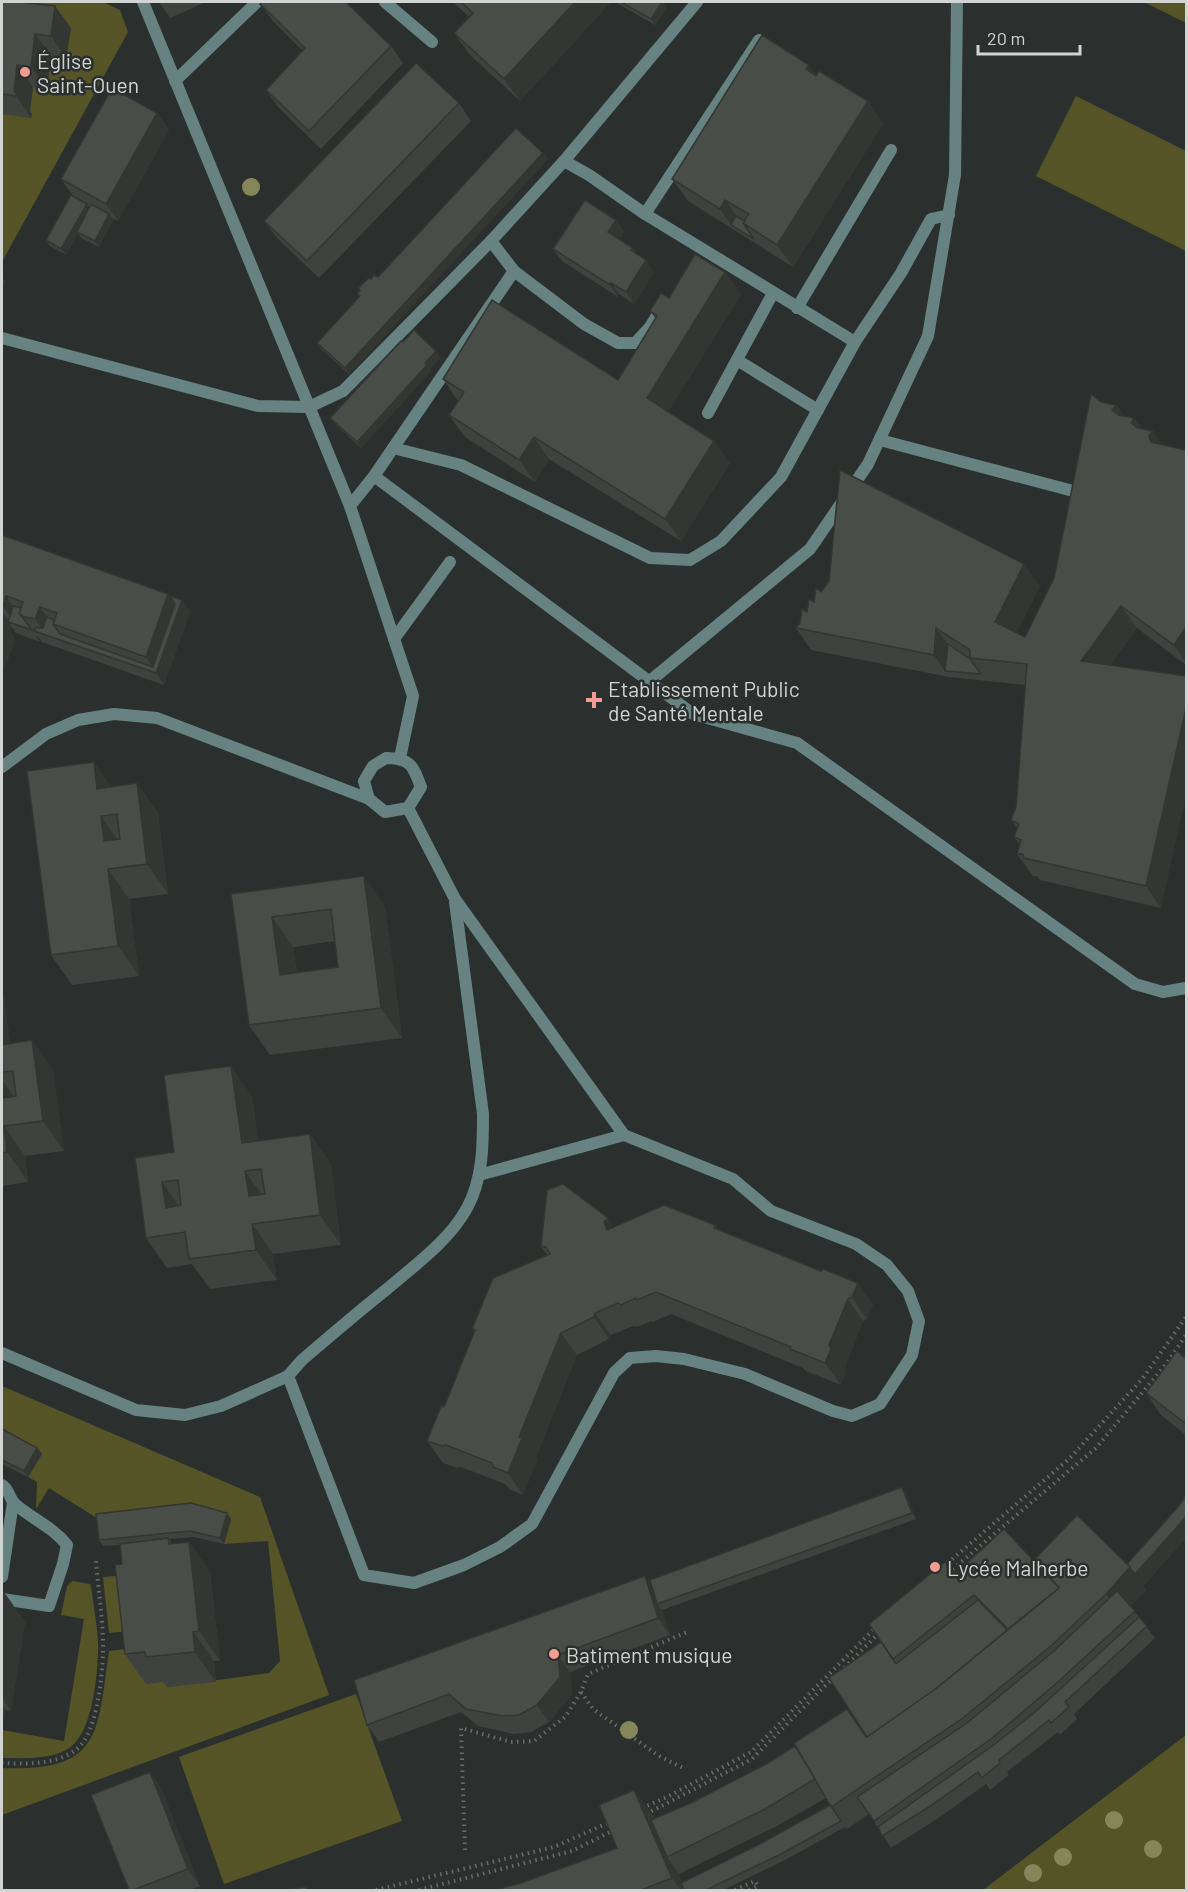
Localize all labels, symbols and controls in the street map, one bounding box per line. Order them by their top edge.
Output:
scale bar [978,18,1080,56]
text: 20 m [987,27,1025,49]
place label: Église Saint-Ouen [37,48,139,97]
marker: Église Saint-Ouen [18,65,32,79]
place label: Etablissement Public de Santé Mentale [608,676,800,725]
marker: Etablissement Public de Santé Mentale [585,691,603,709]
place label: Lycée Malherbe [947,1555,1089,1580]
marker: Lycée Malherbe [928,1560,942,1574]
place label: Batiment musique [566,1642,732,1667]
marker: Batiment musique [547,1647,561,1661]

